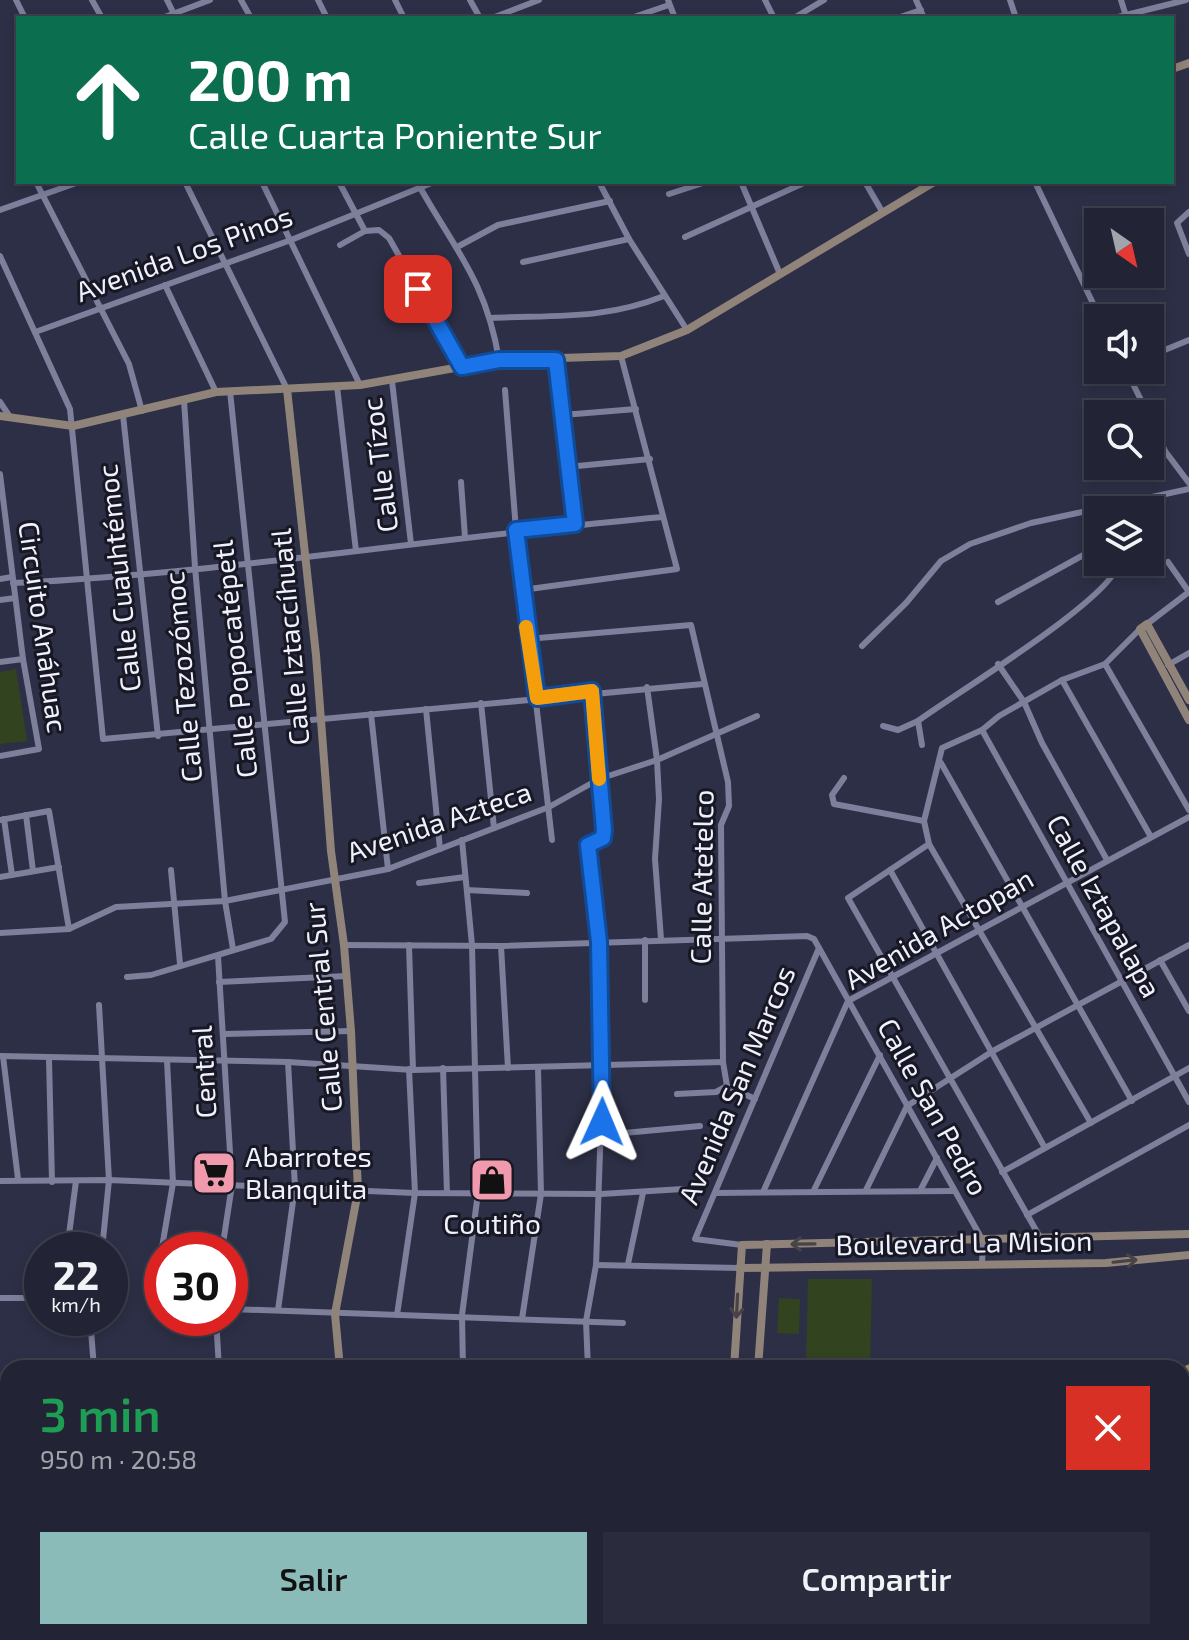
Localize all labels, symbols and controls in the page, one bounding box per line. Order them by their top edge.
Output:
text: 200 m [188,45,353,112]
icon: ahead [56,48,160,152]
text: Calle Cuarta Poniente Sur [188,113,602,156]
street label: Avenida Los Pinos [71,198,297,308]
north arrow [1084,208,1164,288]
map controls [1084,208,1164,576]
pin [384,255,452,323]
icon: arrive [396,267,440,311]
button: sound [1084,304,1164,384]
street label: Calle Tízoc [354,396,404,534]
button: search [1084,400,1164,480]
street label: Calle Cuauhtémoc [89,463,147,694]
button: layers [1084,496,1164,576]
street label: Circuito Anáhuac [12,519,76,735]
street label: Calle Iztaccíhuatl [263,527,315,747]
street label: Calle Popocatépetl [205,538,263,780]
street label: Calle Tezozómoc [156,570,208,784]
street label: Avenida Azteca [342,774,536,869]
street label: Calle Atetelco [682,789,720,965]
street label: Calle Iztapalapa [1041,808,1169,1003]
street label: Avenida Actopan [838,860,1039,996]
street label: Calle Central Sur [296,901,348,1113]
street label: Avenida San Marcos [671,960,802,1209]
street label: Calle San Pedro [871,1012,997,1201]
street label: Central [184,1024,222,1119]
position arrow [560,1080,644,1164]
place label: Abarrotes Blanquita [245,1139,372,1205]
supermarket icon: Abarrotes Blanquita [190,1149,238,1197]
shop icon: Coutiño [468,1156,516,1204]
place label: Coutiño [443,1206,541,1240]
street label: Boulevard La Mision [835,1223,1093,1261]
speed limit sign: 30 [144,1232,248,1336]
one-way arrow [790,1236,817,1252]
text: 22 [53,1250,99,1298]
one-way arrow [1111,1254,1138,1269]
text: km/h [51,1292,101,1316]
one-way arrow [729,1292,744,1319]
text: 3 min [40,1384,161,1442]
button: close [1066,1386,1150,1470]
text: 950 m · 20:58 [40,1443,197,1474]
button: Salir [40,1532,587,1624]
button: Compartir [603,1532,1150,1624]

